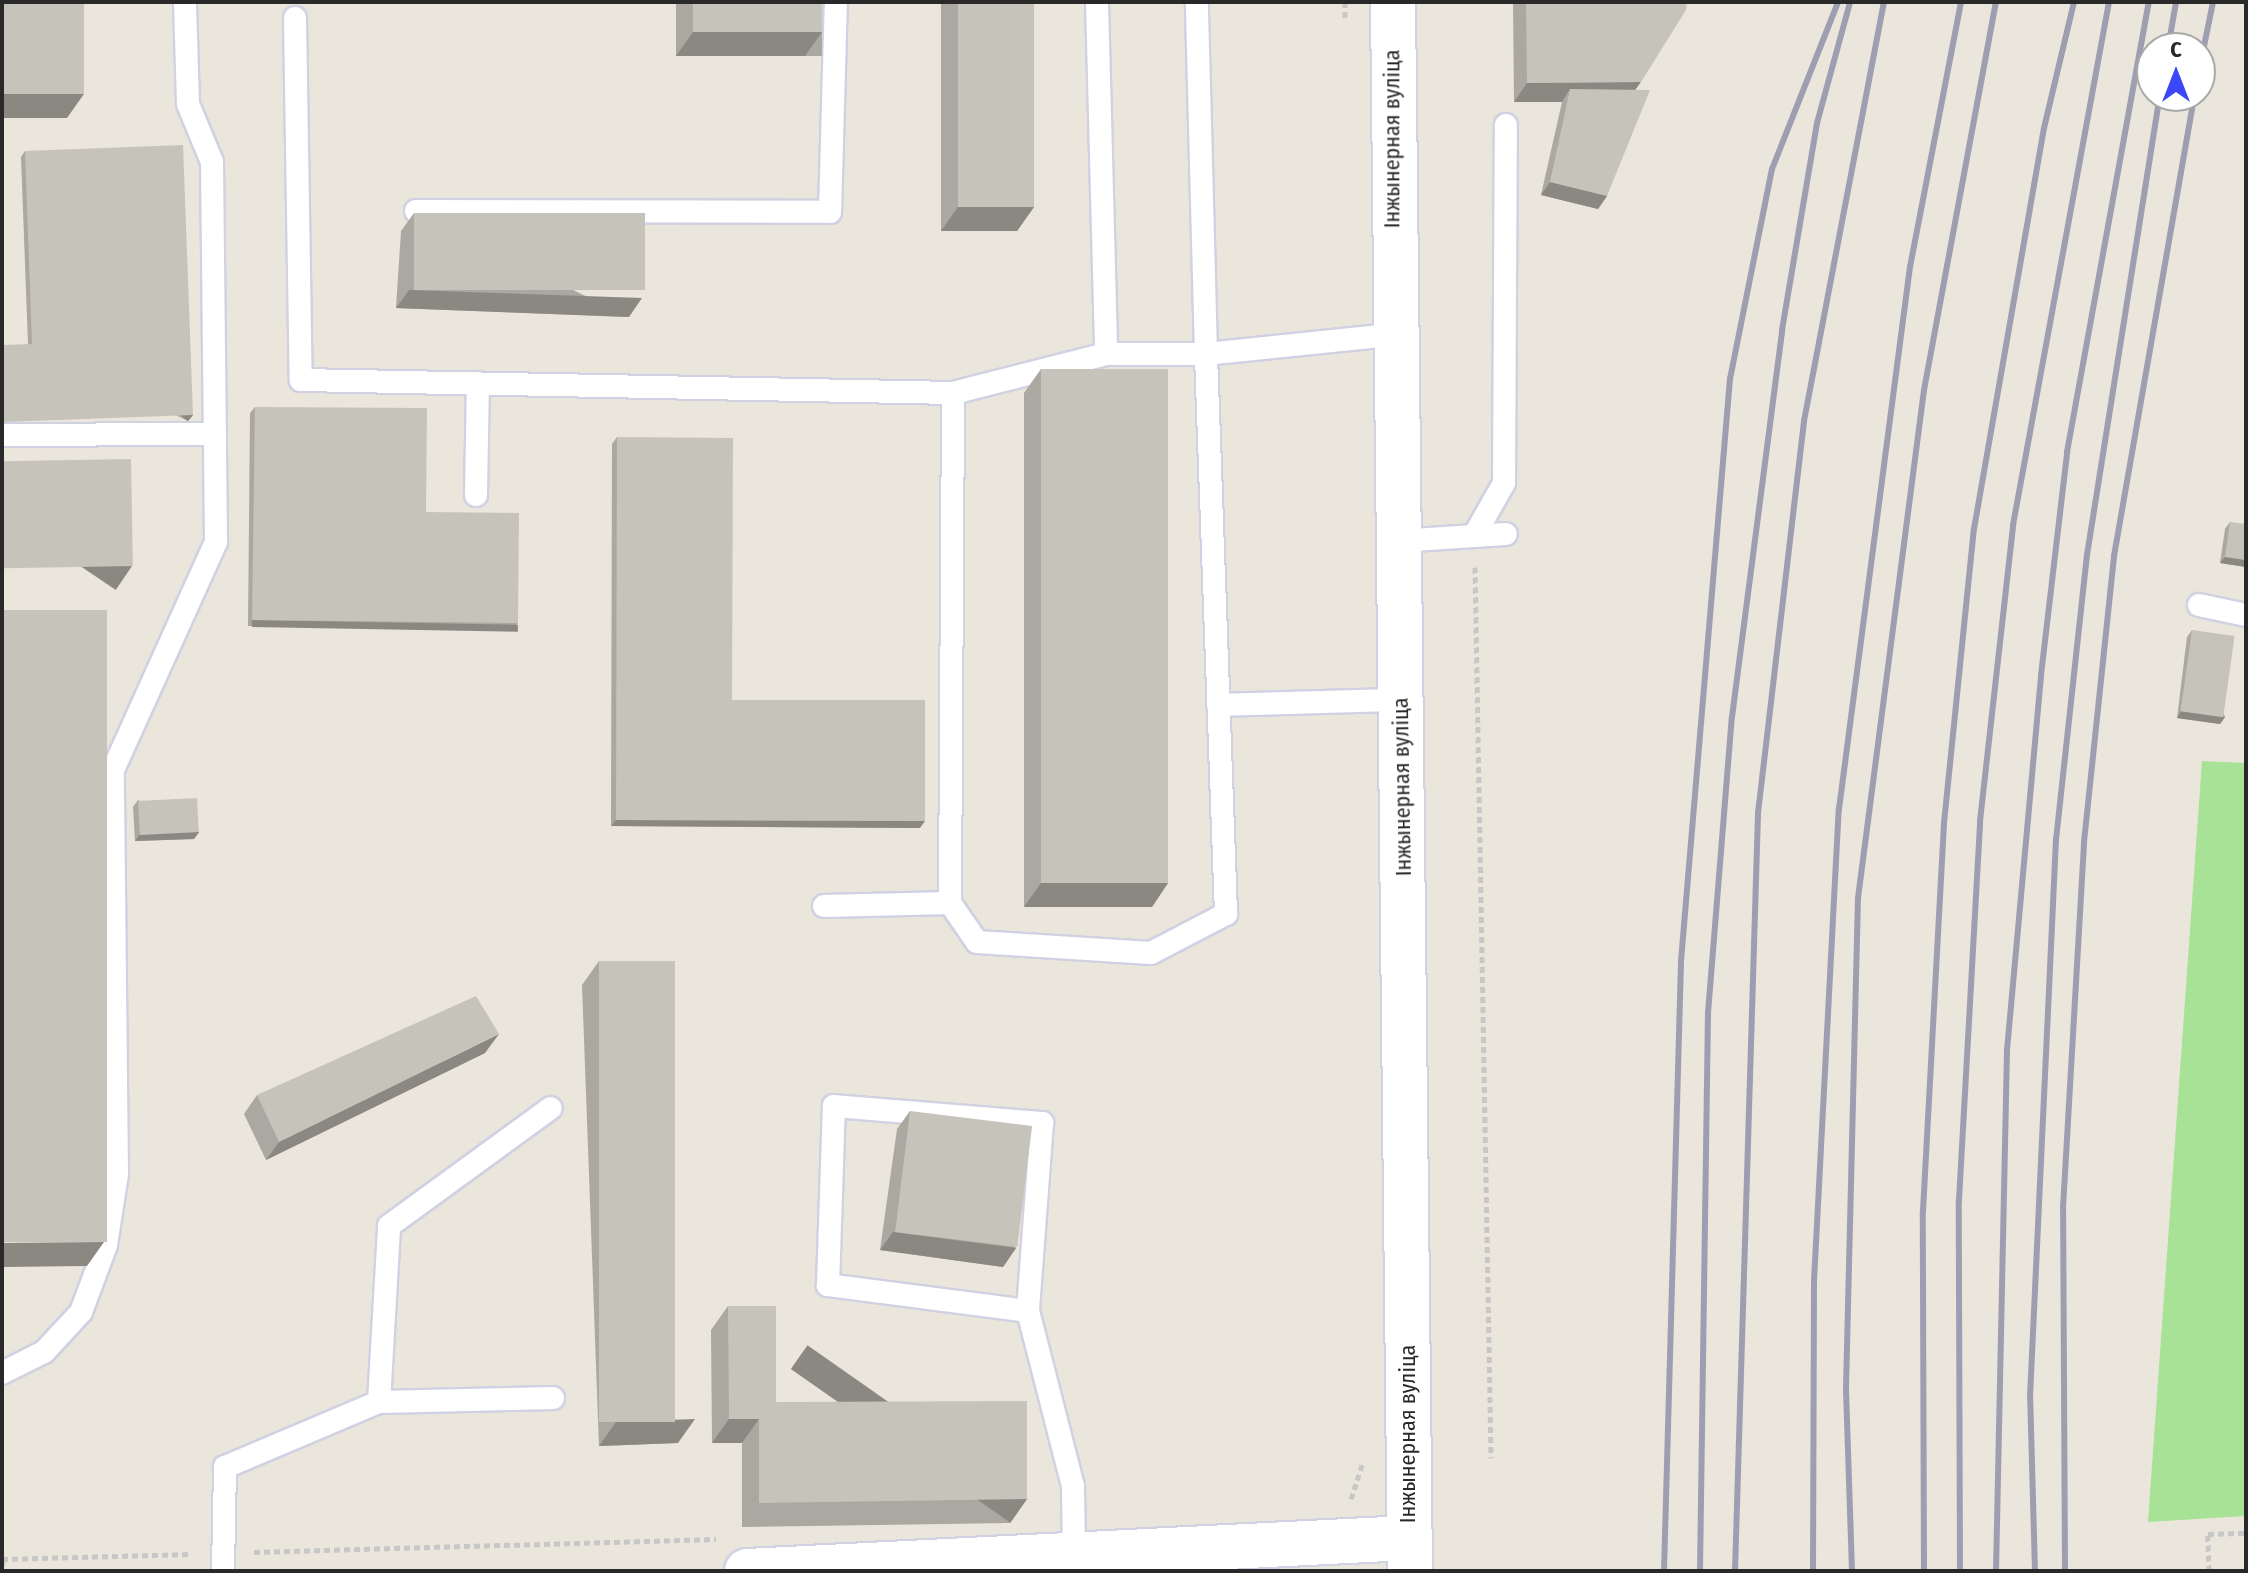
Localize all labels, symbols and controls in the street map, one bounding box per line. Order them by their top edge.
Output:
north arrow [2136,32,2216,112]
text: С [2170,36,2182,63]
street label: Інжынерная вуліца [1379,50,1405,228]
street label: Інжынерная вуліца [1387,697,1417,877]
street label: Інжынерная вуліца [1395,1345,1421,1523]

